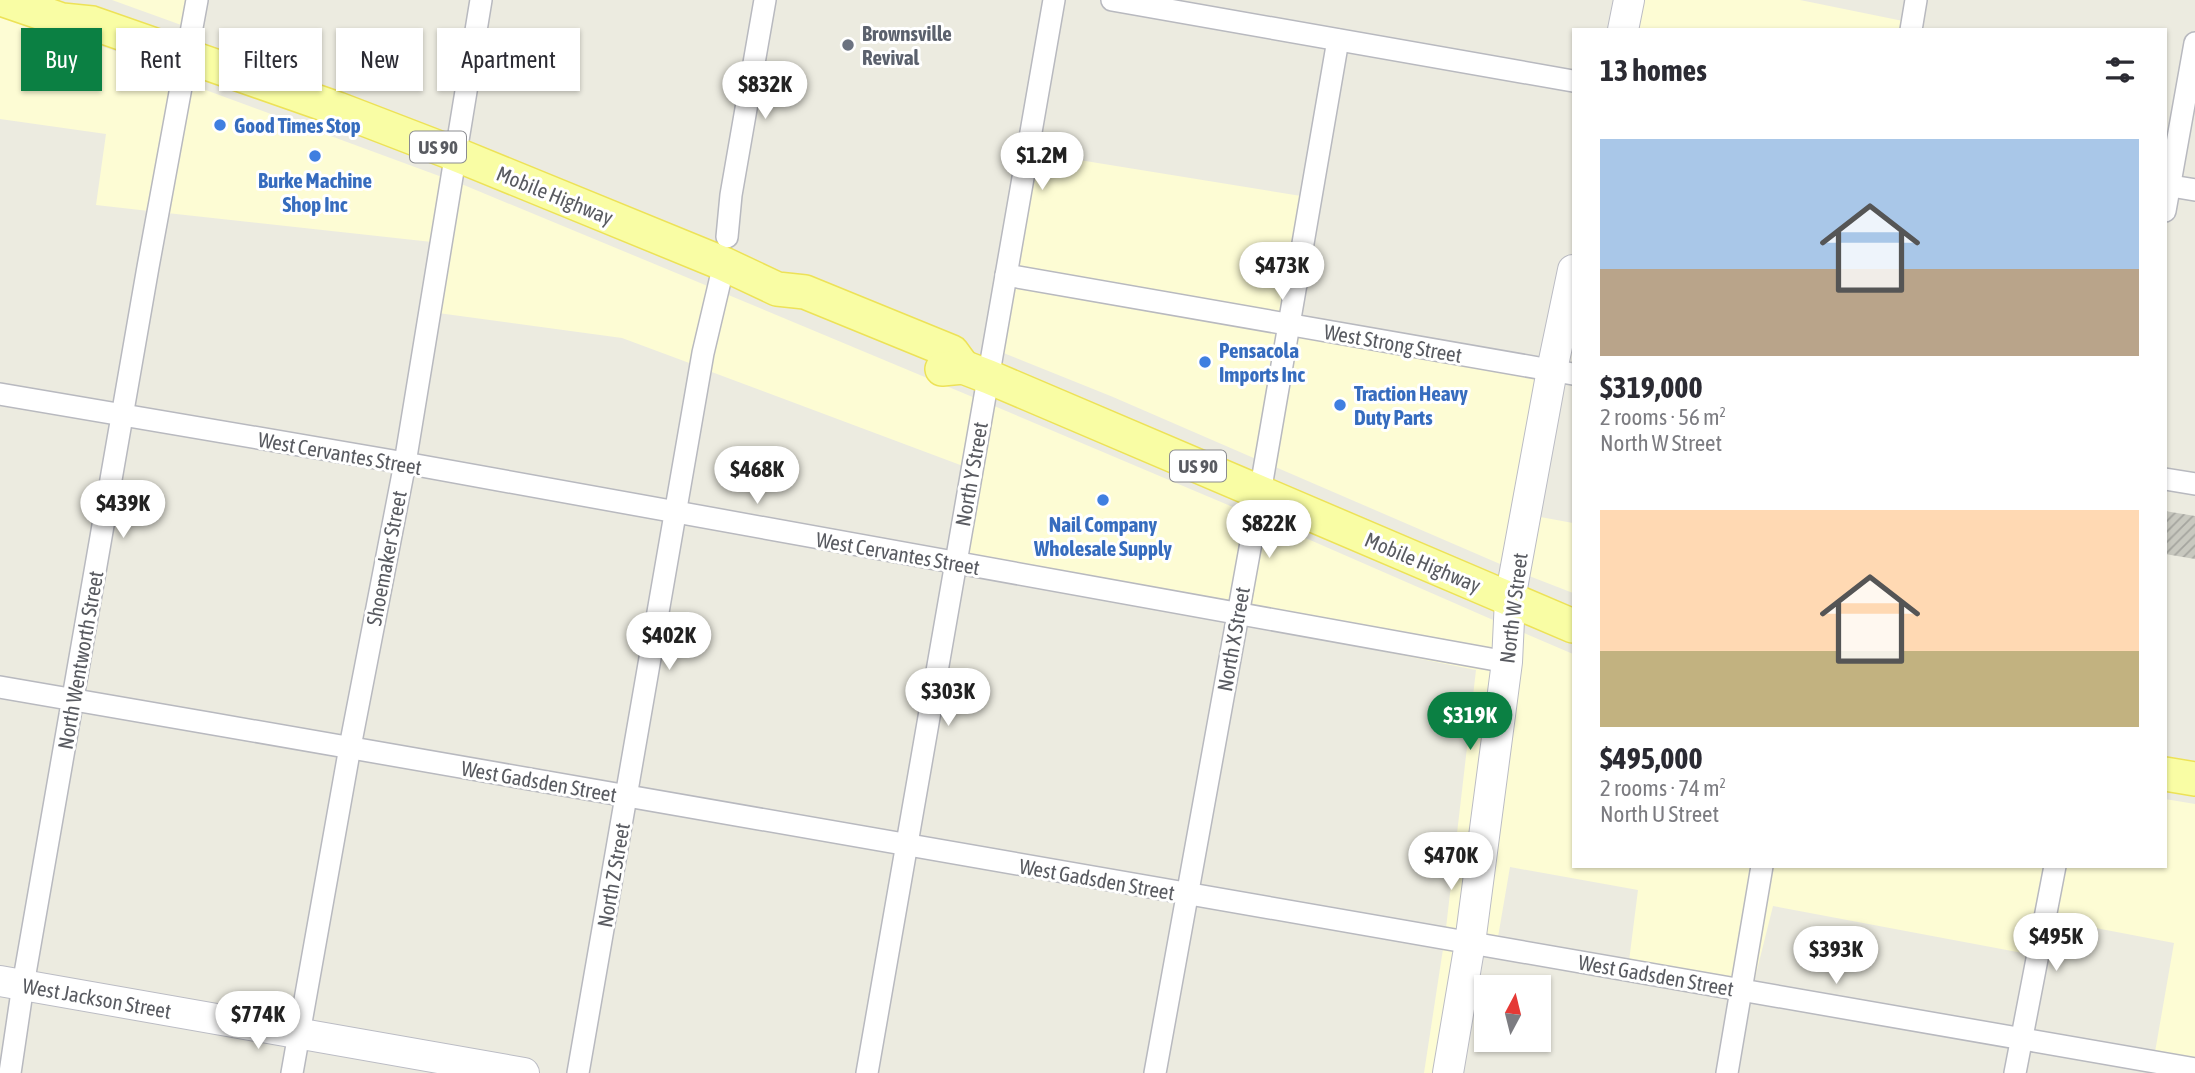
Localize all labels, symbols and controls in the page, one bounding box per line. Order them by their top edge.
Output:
place label: Brownsville Revival [862,21,952,69]
chip: Buy [21,28,102,91]
chip: Rent [116,28,205,91]
chip: Filters [219,28,322,91]
chip: New [336,28,423,91]
chip: Apartment [437,28,580,91]
marker: Brownsville Revival [840,37,856,53]
icon: filters [2101,51,2139,89]
text: 13 homes [1600,53,1707,87]
pin: $832K [716,61,814,121]
text: $832K [738,71,792,97]
place label: Good Times Stop [234,113,361,137]
marker: Good Times Stop [212,117,228,133]
road number: US 90 [410,132,466,162]
pin: $1.2M [993,132,1091,192]
text: $1.2M [1017,142,1067,168]
marker: Burke Machine Shop Inc [307,148,323,164]
street label: Mobile Highway [493,161,617,229]
place label: Burke Machine Shop Inc [258,168,372,216]
icon: home [1807,185,1933,311]
pin: $473K [1233,243,1331,302]
text: $473K [1255,252,1309,278]
street label: West Strong Street [1322,319,1464,367]
place label: Pensacola Imports Inc [1219,338,1305,386]
marker: Pensacola Imports Inc [1197,354,1213,370]
text: $319,000 [1600,370,1703,404]
place label: Traction Heavy Duty Parts [1354,381,1468,429]
marker: Traction Heavy Duty Parts [1332,397,1348,413]
text: 2 rooms · 56 m² [1600,404,1726,430]
street label: North Y Street [950,420,992,528]
street label: West Cervantes Street [256,427,424,479]
text: North W Street [1600,430,1722,456]
pin: $468K [708,447,806,506]
road number: US 90 [1170,450,1226,481]
text: $468K [730,456,784,482]
pin: $439K [74,480,172,540]
street label: Shoemaker Street [361,489,411,627]
text: $439K [96,490,150,516]
marker: Nail Company Wholesale Supply [1095,492,1111,508]
pin: $822K [1220,500,1318,560]
text: $822K [1242,510,1296,536]
place label: Nail Company Wholesale Supply [1033,512,1172,560]
street label: West Cervantes Street [814,527,982,579]
street label: Mobile Highway [1361,527,1485,597]
street label: North W Street [1494,551,1532,665]
icon: home [1807,556,1933,682]
street label: North Wentworth Street [52,569,108,751]
street label: North X Street [1212,585,1254,693]
pin: $402K [620,612,718,672]
text: $402K [642,622,696,648]
pin: $303K [899,668,997,728]
text: $303K [921,678,975,704]
pin: $319K [1421,692,1519,752]
text: $319K [1443,702,1497,728]
text: $495,000 [1600,741,1703,775]
street label: West Gadsden Street [459,756,619,806]
text: 2 rooms · 74 m² [1600,775,1726,801]
text: North U Street [1600,801,1719,827]
street label: North Z Street [592,821,634,929]
pin: $470K [1402,832,1500,892]
text: $470K [1424,842,1478,868]
street label: West Gadsden Street [1017,854,1177,904]
pin: $495K [2007,914,2105,973]
text: $495K [2029,923,2083,949]
pin: $393K [1787,926,1885,986]
text: $393K [1809,936,1863,962]
street label: West Gadsden Street [1576,950,1736,1000]
street label: West Jackson Street [21,973,173,1023]
north arrow [1474,975,1550,1052]
map controls [1474,975,1551,1052]
pin: $774K [209,992,307,1051]
text: $774K [231,1001,285,1027]

